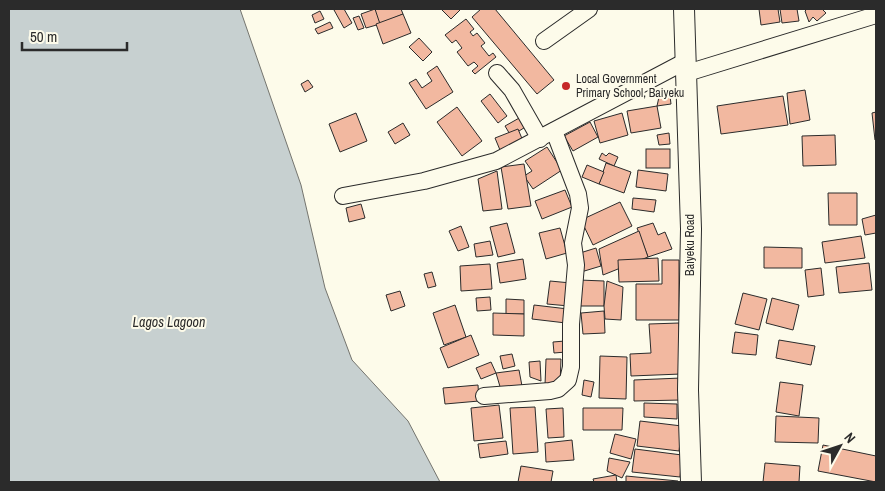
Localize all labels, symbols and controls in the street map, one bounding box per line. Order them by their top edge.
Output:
scale bar [22,20,128,52]
text: 50 m [30,26,57,47]
place label: Local Government Primary School, Baiyeku [576,71,684,101]
marker: Local Government Primary School, Baiyeku [560,80,572,92]
street label: Baiyeku Road [682,214,698,276]
water label: Lagos Lagoon [133,313,205,331]
north arrow [815,421,865,471]
text: N [840,429,860,447]

